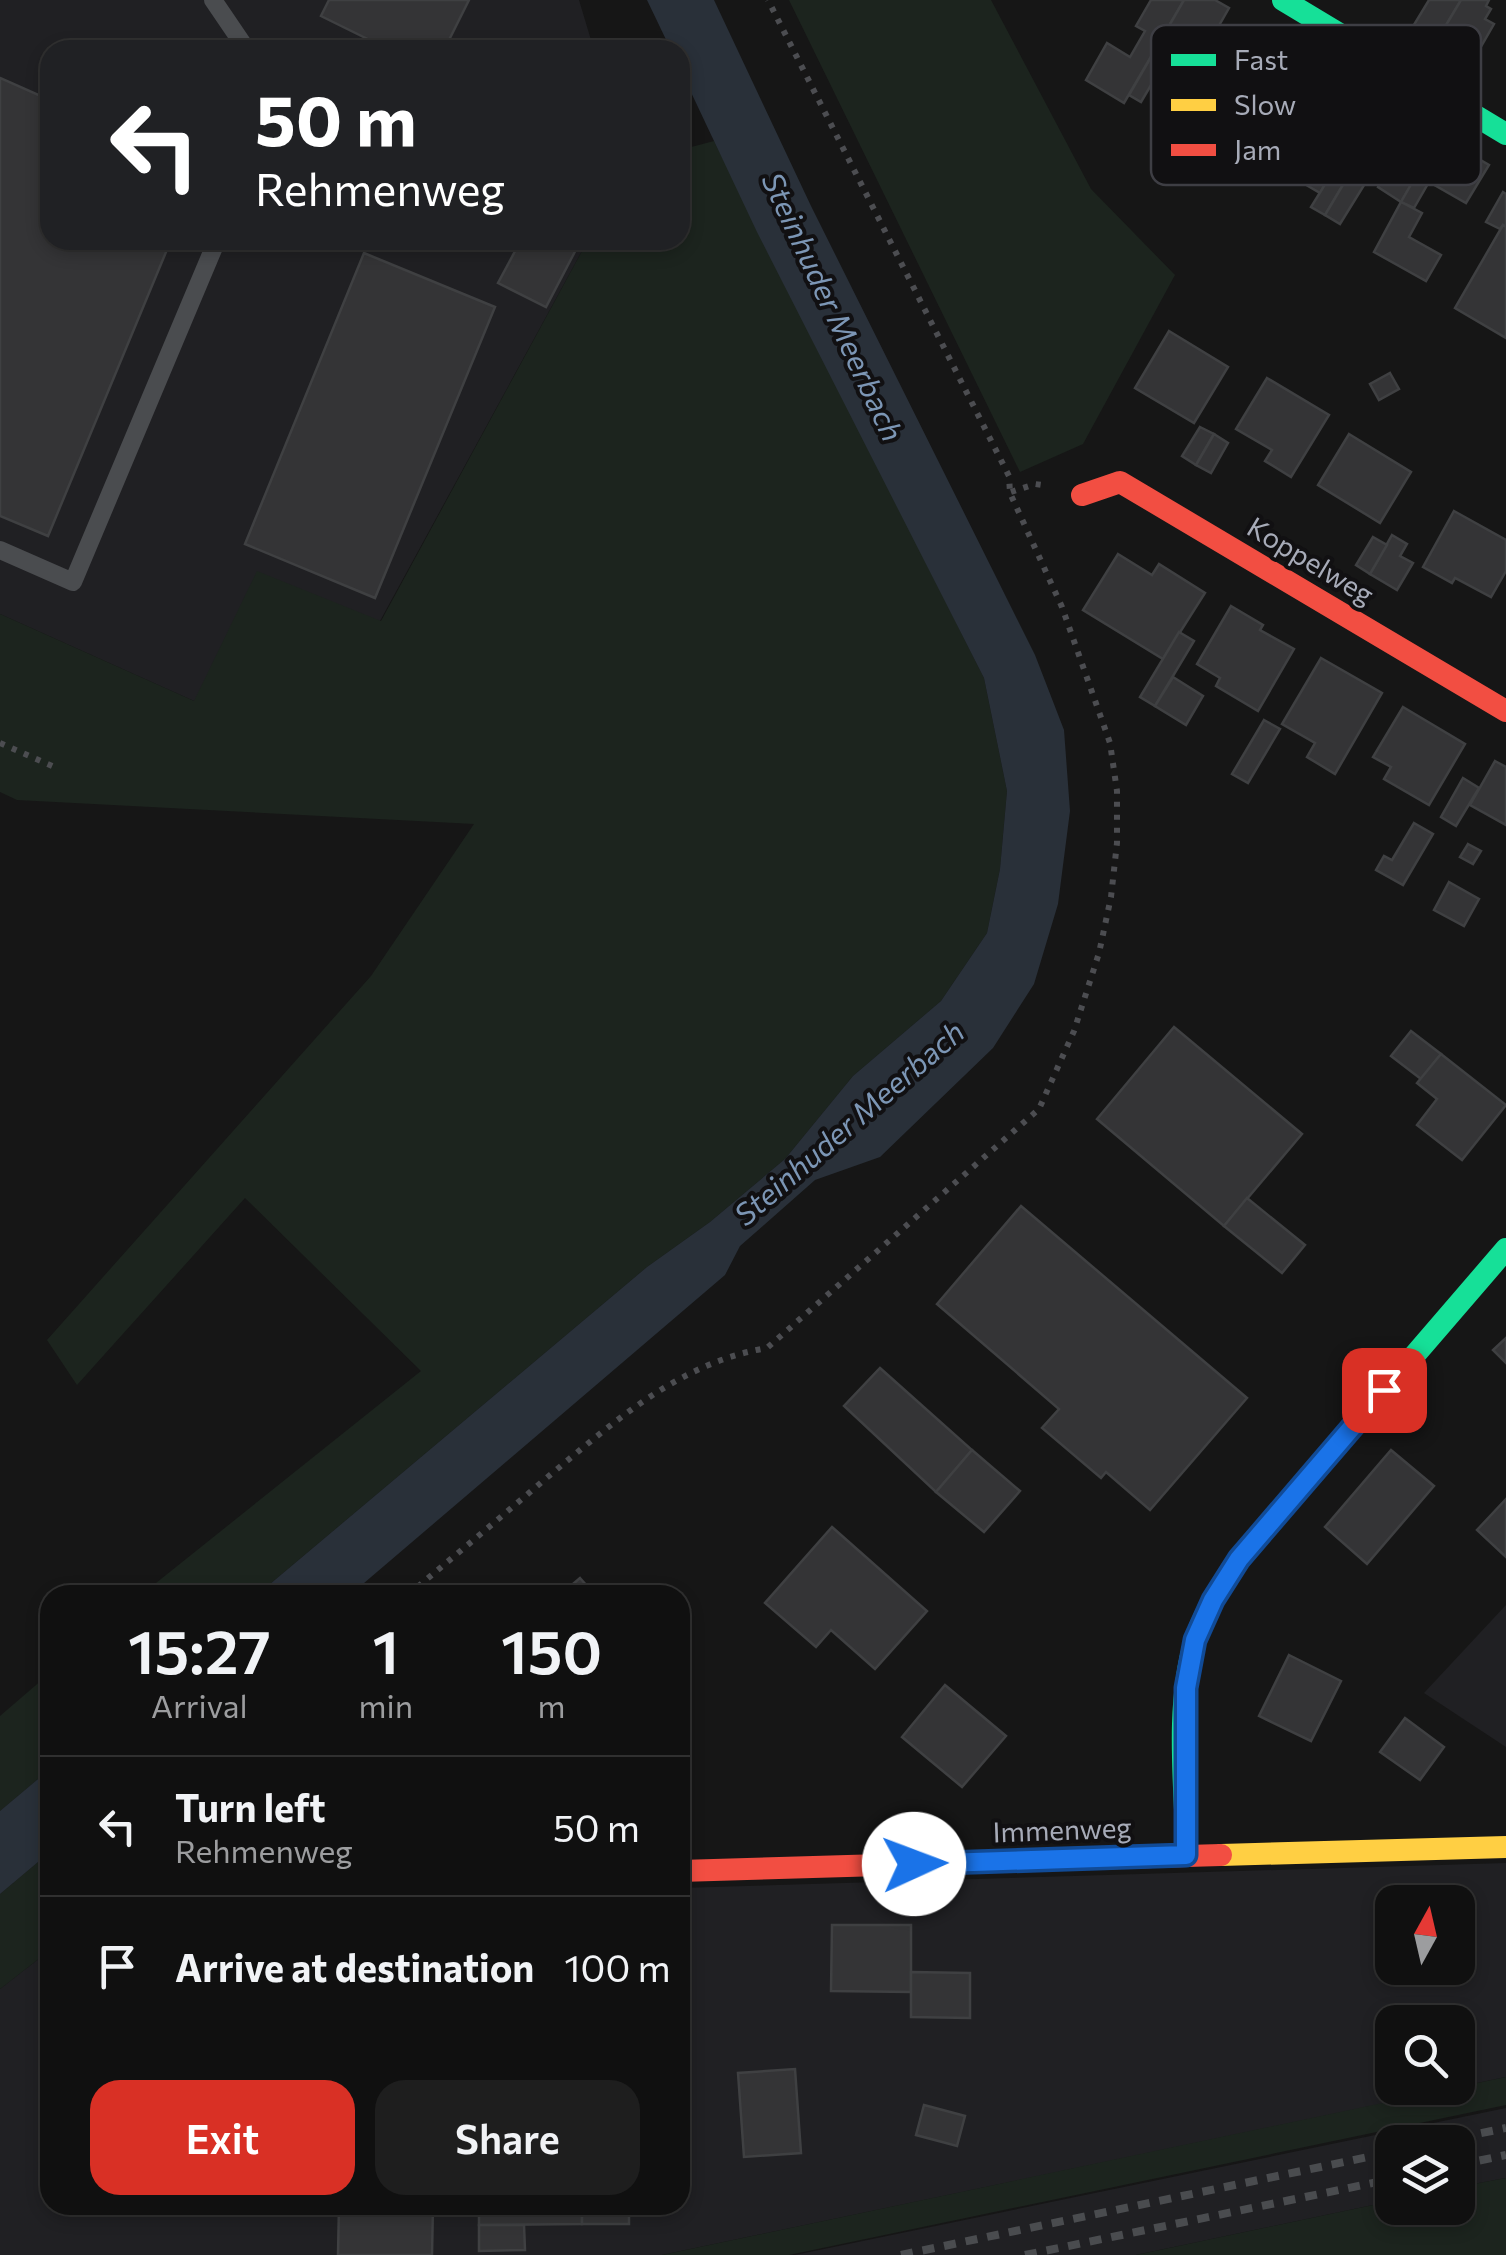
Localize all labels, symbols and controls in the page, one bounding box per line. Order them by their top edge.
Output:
legend [1151,25,1481,185]
text: Fast [1234,42,1288,76]
text: 50 m [255,75,417,160]
icon: left [90,80,220,210]
text: Slow [1234,87,1296,121]
text: Jam [1234,132,1281,166]
text: Rehmenweg [255,160,505,215]
water label: Steinhuder Meerbach [755,166,913,446]
street label: Koppelweg [1242,509,1380,611]
water label: Steinhuder Meerbach [725,1012,971,1232]
pin [1342,1348,1427,1433]
icon: arrive [1357,1363,1412,1418]
text: 15:27 [128,1613,271,1686]
text: 1 [373,1613,399,1686]
text: 150 [501,1613,602,1686]
text: Arrival [151,1685,248,1725]
text: min [359,1685,413,1725]
text: m [538,1685,565,1725]
text: Turn left [175,1783,326,1830]
icon: left [90,1799,145,1854]
text: 50 m [553,1803,640,1850]
street label: Immenweg [992,1810,1132,1848]
position arrow [862,1812,966,1916]
text: Rehmenweg [175,1830,353,1870]
north arrow [1375,1885,1475,1985]
map controls [1375,1885,1475,2225]
icon: arrive [90,1939,145,1994]
text: Arrive at destination [175,1943,534,1990]
text: 100 m [564,1943,671,1990]
button: search [1375,2005,1475,2105]
button: Exit [90,2080,355,2195]
button: Share [375,2080,640,2195]
button: layers [1375,2125,1475,2225]

